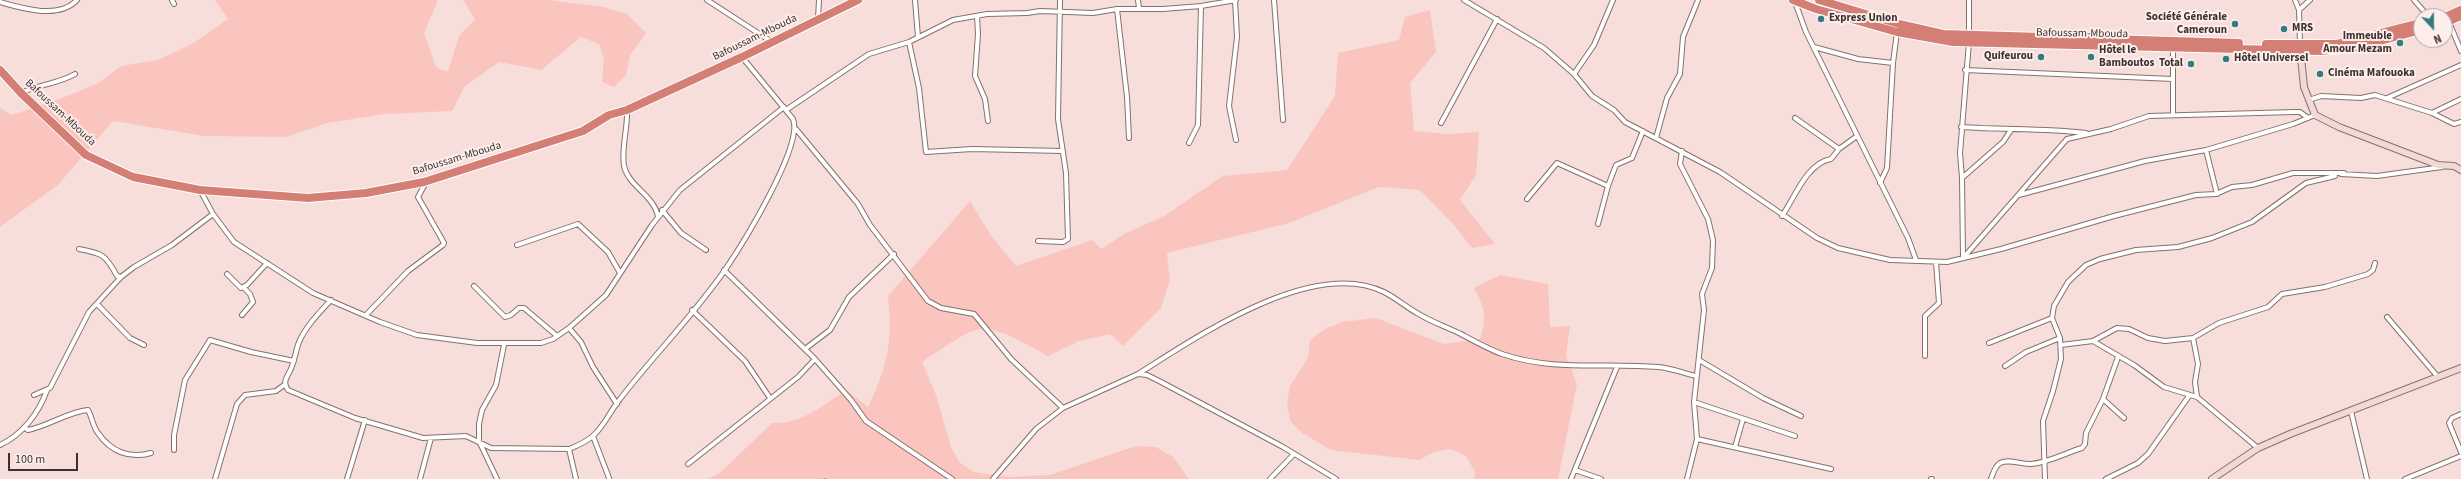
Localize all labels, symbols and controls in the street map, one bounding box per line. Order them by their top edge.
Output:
north arrow [2413,8,2453,48]
place label: Société Générale Cameroun [2146,11,2227,37]
street label: Bafoussam-Mbouda [711,12,799,64]
place label: Express Union [1829,12,1897,26]
marker: Express Union [1816,14,1826,24]
marker: Société Générale Cameroun [2230,19,2240,29]
place label: MRS [2292,22,2313,36]
marker: MRS [2279,24,2289,34]
street label: Bafoussam-Mbouda [2036,27,2128,41]
place label: Immeuble Amour Mezam [2323,30,2392,56]
text: N [2431,30,2444,47]
marker: Immeuble Amour Mezam [2395,38,2405,48]
place label: Hôtel le Bamboutos [2099,44,2154,70]
place label: Quifeurou [1984,50,2033,64]
marker: Quifeurou [2036,52,2046,62]
marker: Hôtel le Bamboutos [2086,52,2096,62]
place label: Hôtel Universel [2234,52,2308,66]
marker: Hôtel Universel [2221,54,2231,64]
place label: Total [2159,57,2183,71]
marker: Total [2186,59,2196,69]
place label: Cinéma Mafouoka [2328,67,2415,81]
marker: Cinéma Mafouoka [2315,69,2325,79]
street label: Bafoussam-Mbouda [22,77,98,149]
street label: Bafoussam-Mbouda [411,139,503,179]
scale bar [10,445,80,471]
text: 100 m [15,451,45,468]

